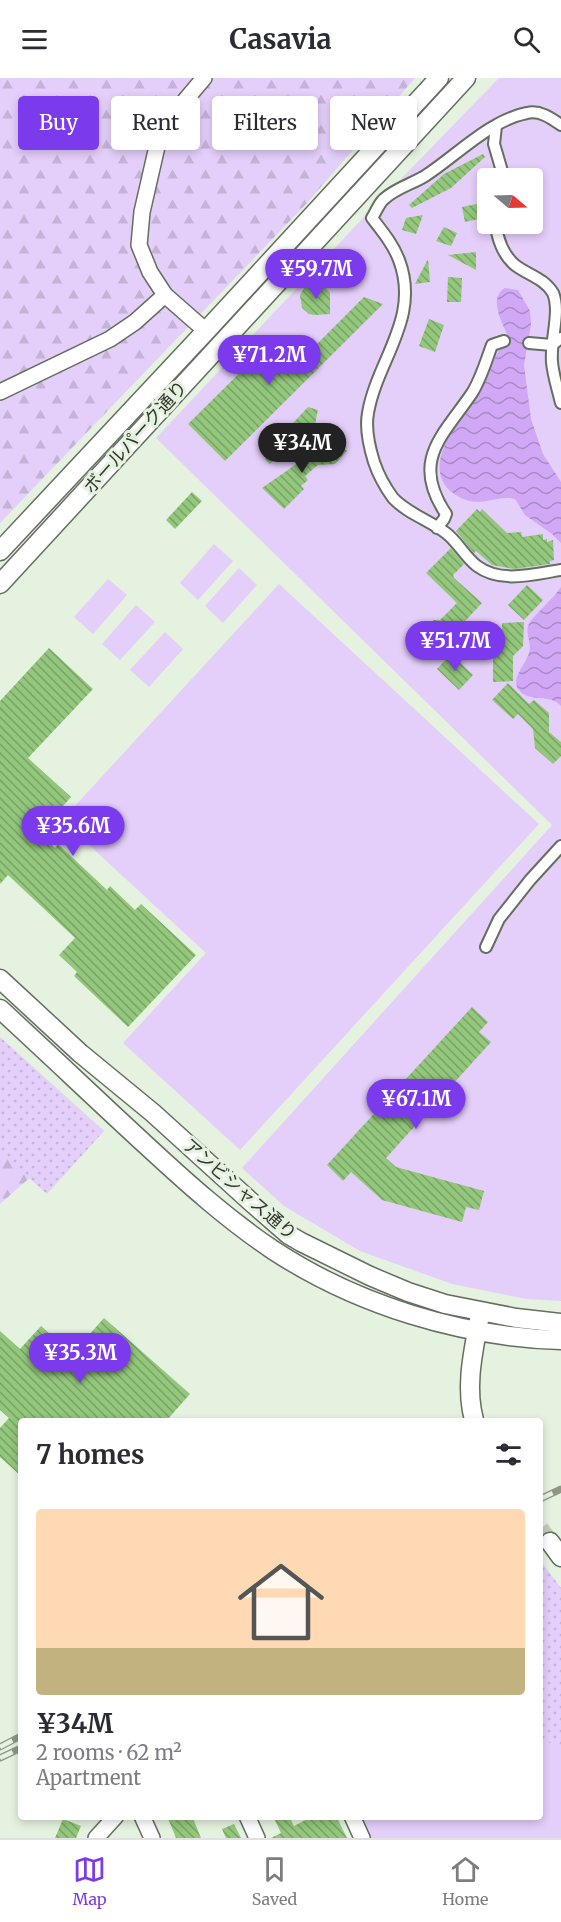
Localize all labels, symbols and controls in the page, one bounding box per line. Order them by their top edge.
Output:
text: Casavia [230,22,331,56]
icon: menu [18,23,51,56]
icon: search [510,23,543,56]
chip: Buy [18,96,99,150]
chip: Rent [111,96,200,150]
chip: Filters [212,96,318,150]
chip: New [330,96,417,150]
north arrow [477,168,543,234]
map controls [477,168,543,234]
pin: ¥59.7M [267,249,365,300]
text: ¥59.7M [279,256,353,281]
pin: ¥71.2M [220,335,318,386]
text: ¥71.2M [232,342,306,367]
street label: ボールパーク通り [78,376,192,498]
pin: ¥34M [266,423,338,474]
text: ¥34M [272,430,332,455]
pin: ¥51.7M [406,621,504,672]
text: ¥51.7M [419,628,491,653]
pin: ¥35.6M [24,806,122,857]
text: ¥35.6M [36,813,110,838]
pin: ¥67.1M [367,1079,465,1130]
text: ¥67.1M [381,1086,451,1111]
street label: アンビシャス通り [178,1133,302,1245]
pin: ¥35.3M [31,1333,129,1384]
text: ¥35.3M [43,1340,117,1365]
text: 7 homes [36,1438,144,1471]
icon: filters [492,1438,525,1471]
icon: home [227,1548,335,1656]
text: ¥34M [36,1707,114,1740]
text: 2 rooms · 62 m² [36,1740,182,1765]
text: Apartment [36,1765,141,1790]
tab: Map [73,1853,107,1909]
tab: Saved [252,1853,297,1909]
tab: Home [442,1853,488,1909]

